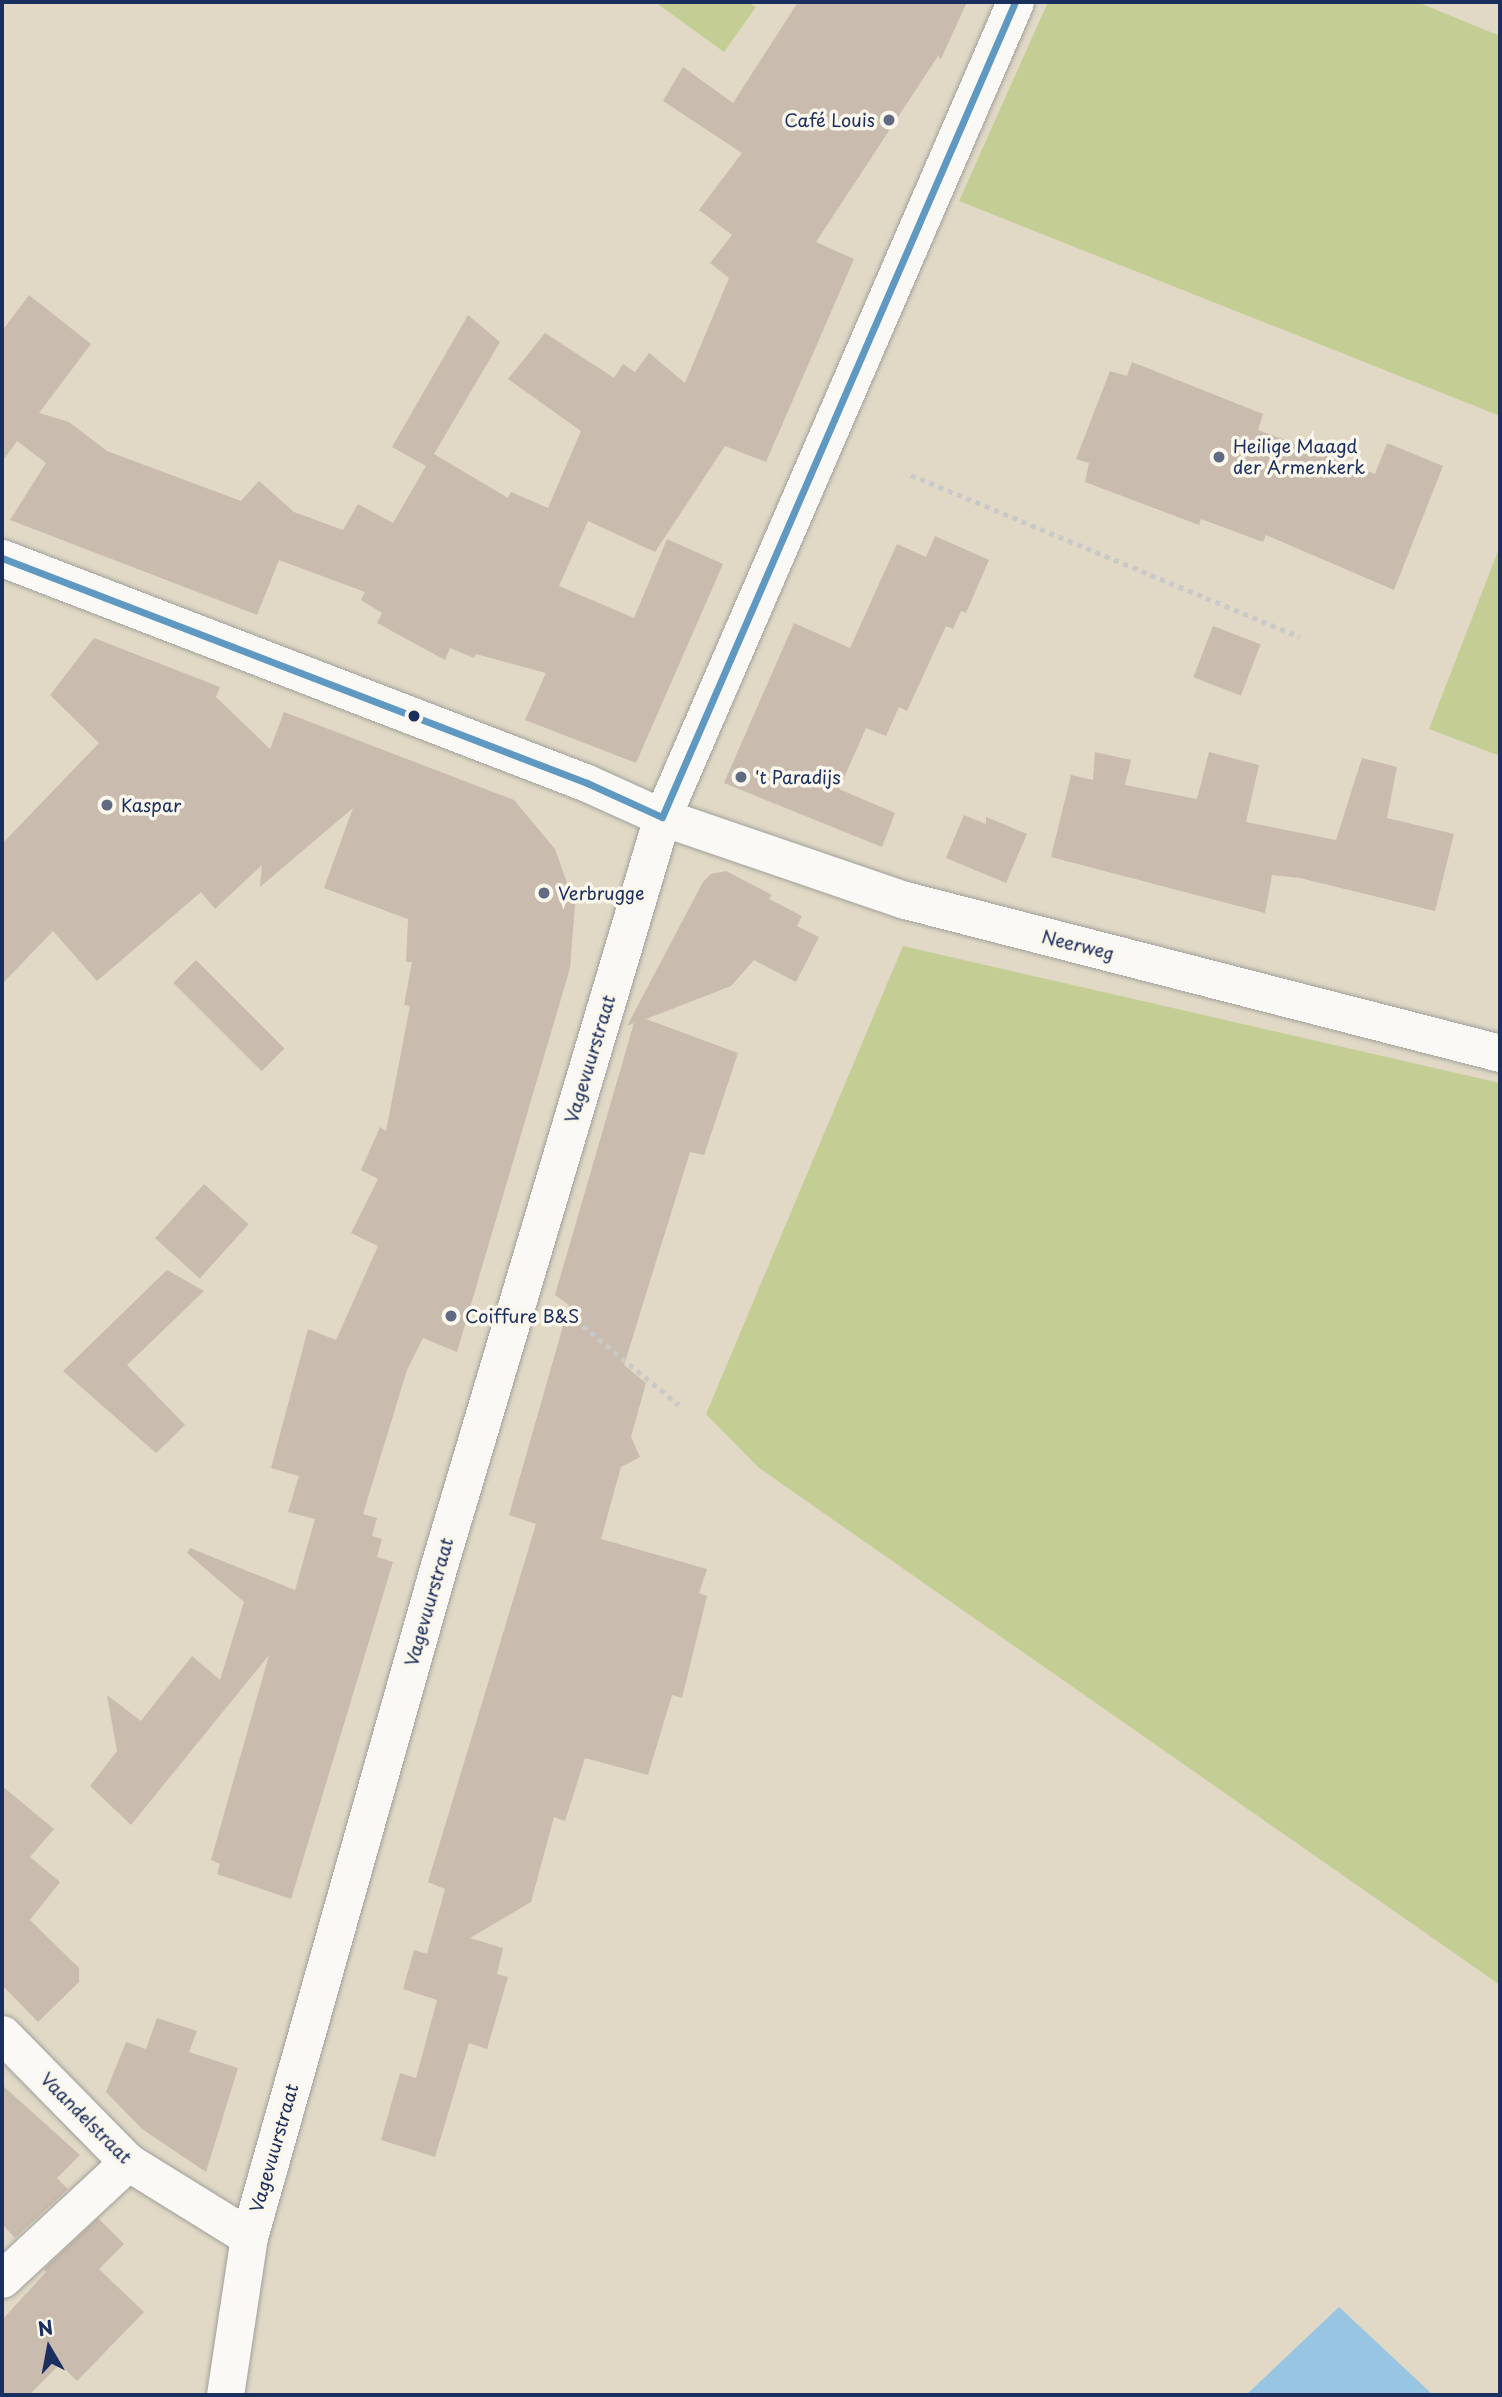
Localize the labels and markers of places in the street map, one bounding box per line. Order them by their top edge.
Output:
place label: Café Louis [785,109,875,131]
marker: Café Louis [881,112,897,128]
place label: Heilige Maagd der Armenkerk [1233,436,1365,478]
marker: Heilige Maagd der Armenkerk [1211,449,1227,465]
unlabelled marker [407,709,421,723]
place label: 't Paradijs [755,766,842,788]
marker: 't Paradijs [733,769,749,785]
place label: Kaspar [121,794,181,816]
marker: Kaspar [99,797,115,813]
place label: Verbrugge [558,882,645,904]
marker: Verbrugge [536,885,552,901]
place label: Coiffure B&S [465,1305,580,1327]
marker: Coiffure B&S [443,1308,459,1324]

